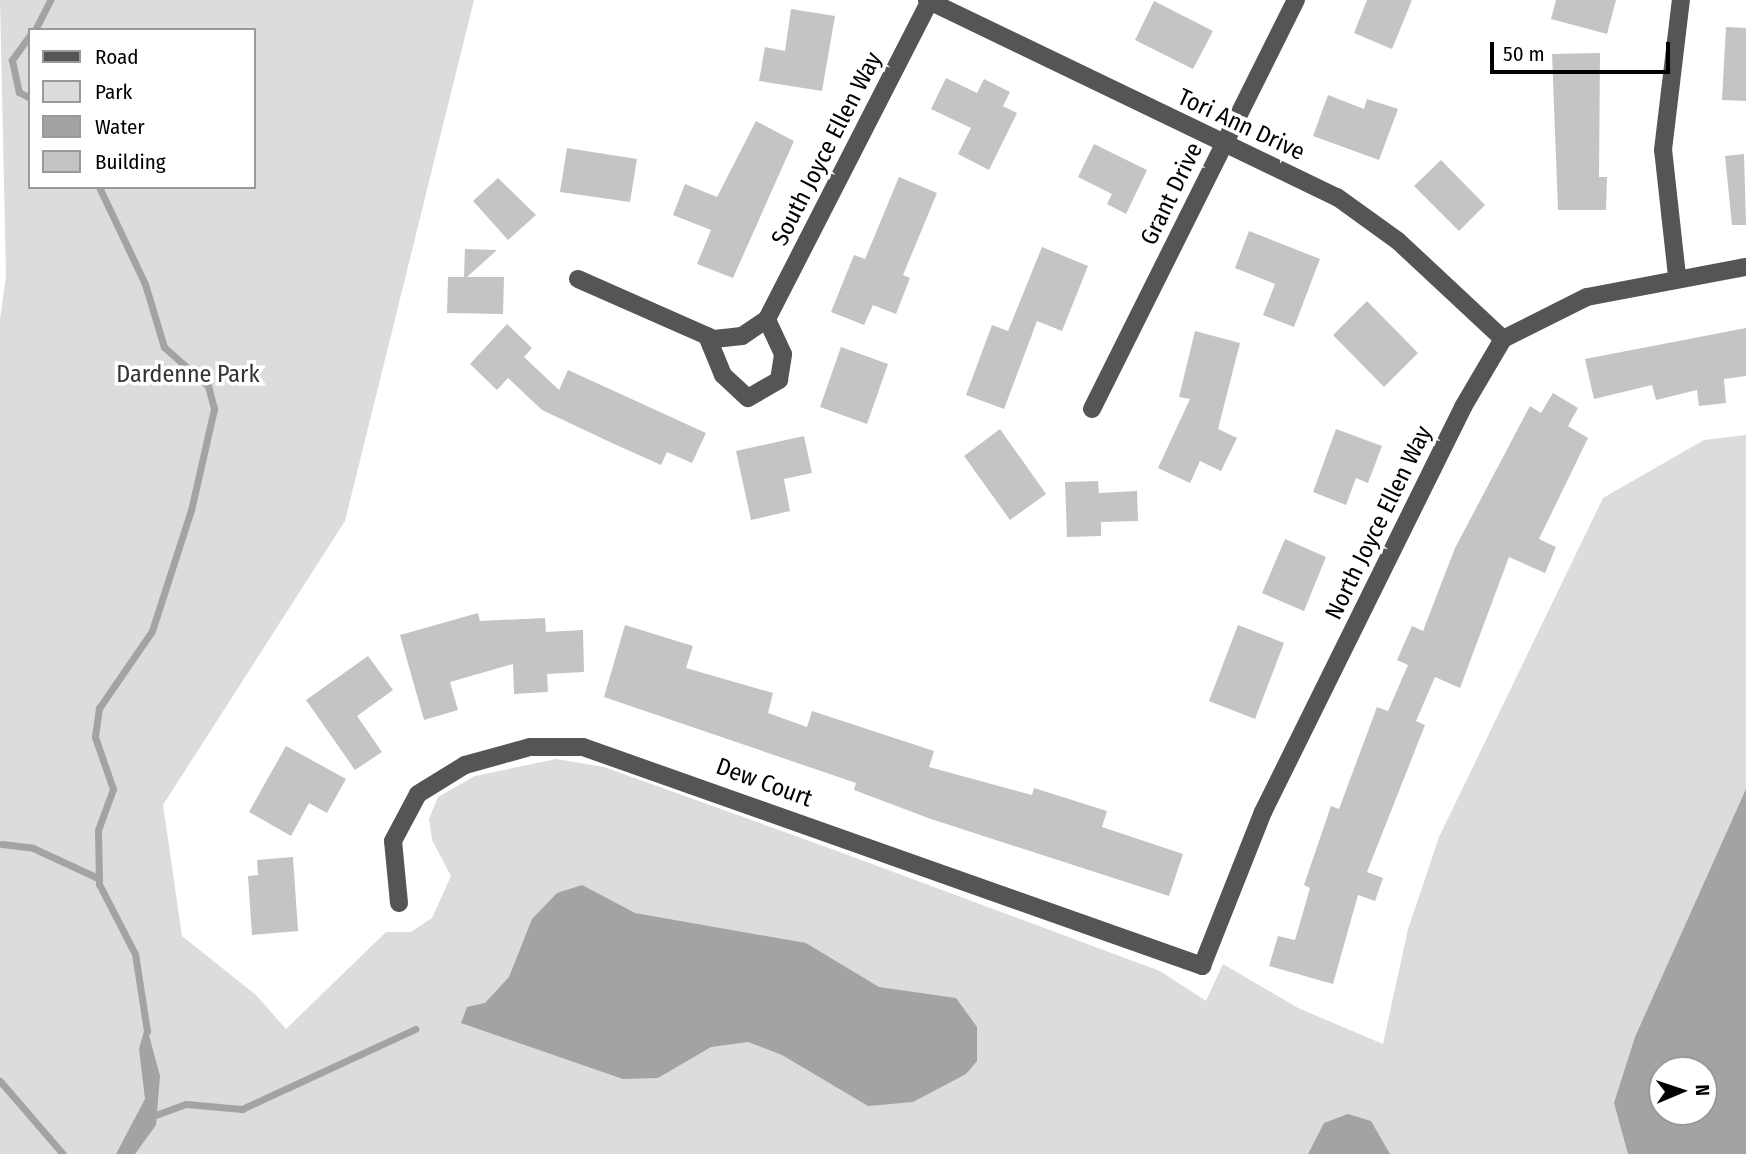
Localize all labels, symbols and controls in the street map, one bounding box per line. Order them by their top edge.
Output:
legend [28,28,256,189]
scale bar [1494,28,1674,72]
text: 50 m [1503,41,1545,67]
text: Road [95,44,139,70]
street label: South Joyce Ellen Way [766,47,888,251]
text: Park [95,79,132,105]
street label: Tori Ann Drive [1173,83,1309,167]
text: Water [95,114,145,140]
street label: Grant Drive [1135,138,1209,250]
text: Building [95,149,166,175]
park label: Dardenne Park [116,361,260,389]
street label: North Joyce Ellen Way [1320,421,1438,625]
street label: Dew Court [712,752,816,814]
north arrow [1648,1056,1718,1126]
text: N [1691,1084,1714,1096]

